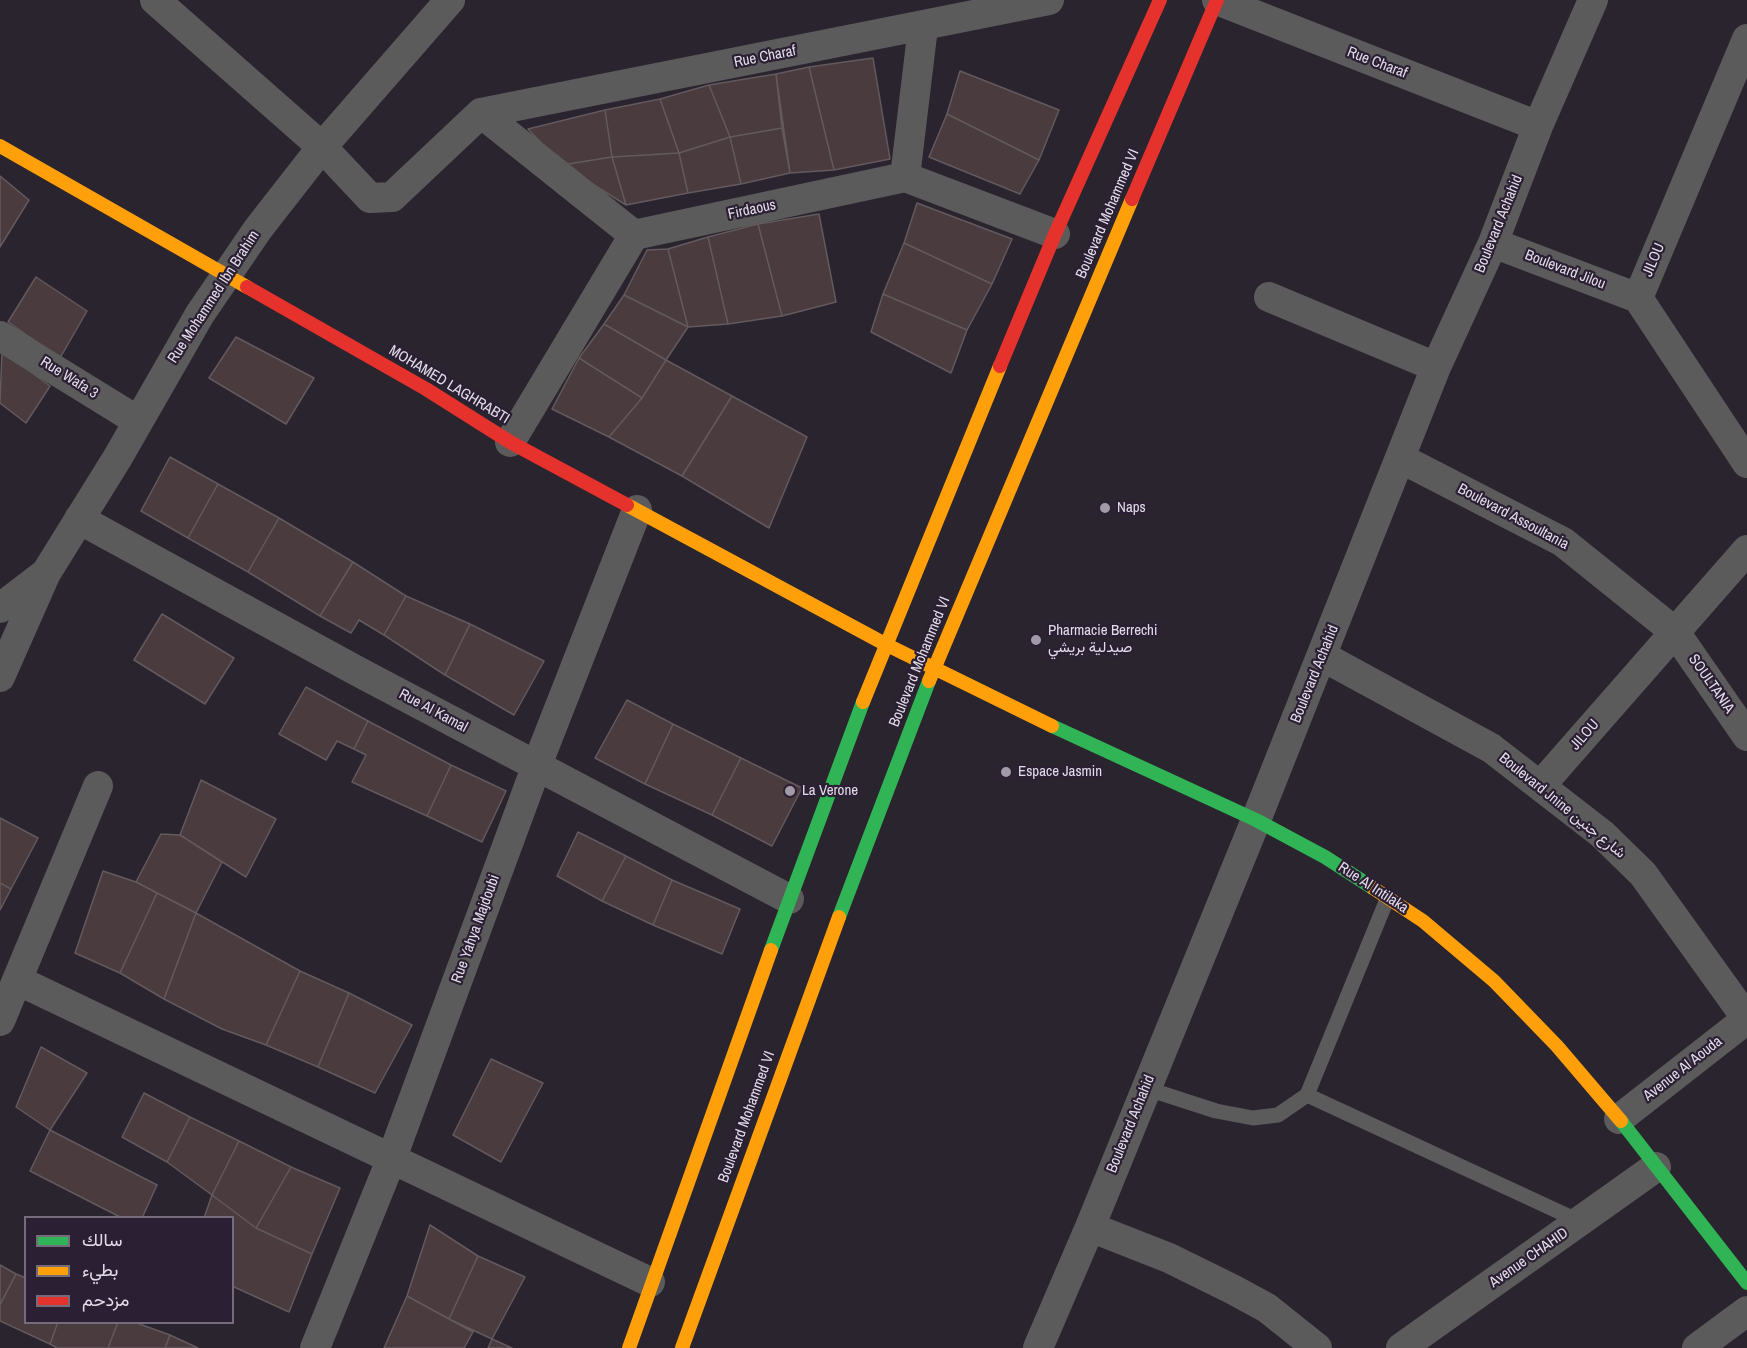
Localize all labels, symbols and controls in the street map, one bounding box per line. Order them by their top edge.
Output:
street label: Rue Charaf [732,42,798,72]
street label: Rue Charaf [1344,43,1410,83]
street label: Boulevard Mohammed VI [1073,147,1143,281]
street label: Boulevard Achahid [1471,172,1527,276]
street label: Firdaous [726,196,778,224]
street label: Rue Mohammed Ibn Brahim [164,227,264,367]
street label: JILOU [1639,240,1669,280]
street label: Boulevard Jilou [1522,246,1608,294]
street label: MOHAMED LAGHRABTI [385,342,513,428]
street label: Rue Wafa 3 [37,353,101,403]
street label: Boulevard Assoultania [1454,480,1572,554]
place label: Naps [1117,499,1146,517]
marker: Naps [1098,501,1112,515]
street label: Boulevard Mohammed VI [886,594,954,730]
place label: Pharmacie Berrechi صيدلية بريشي [1048,622,1157,657]
street label: Boulevard Achahid [1287,622,1343,726]
marker: Pharmacie Berrechi صيدلية بريشي [1029,633,1043,647]
street label: SOULTANIA [1684,651,1738,717]
street label: Rue Al Kamal [396,685,470,737]
street label: JILOU [1567,716,1603,754]
street label: Boulevard Jnine شارع جنين [1495,749,1629,863]
place label: Espace Jasmin [1018,763,1102,781]
marker: Espace Jasmin [999,765,1013,779]
place label: La Verone [802,782,858,800]
marker: La Verone [783,784,797,798]
street label: Rue Al Intilaka [1335,859,1411,917]
street label: Rue Yahya Majdoubi [448,872,504,986]
street label: Avenue Al Aouda [1640,1033,1726,1105]
street label: Boulevard Mohammed VI [715,1049,779,1185]
street label: Boulevard Achahid [1103,1072,1159,1176]
legend [24,1216,234,1324]
street label: Avenue CHAHID [1486,1224,1572,1292]
text: سالك [82,1227,122,1252]
text: بطيء [82,1257,118,1282]
text: مزدحم [82,1287,129,1312]

